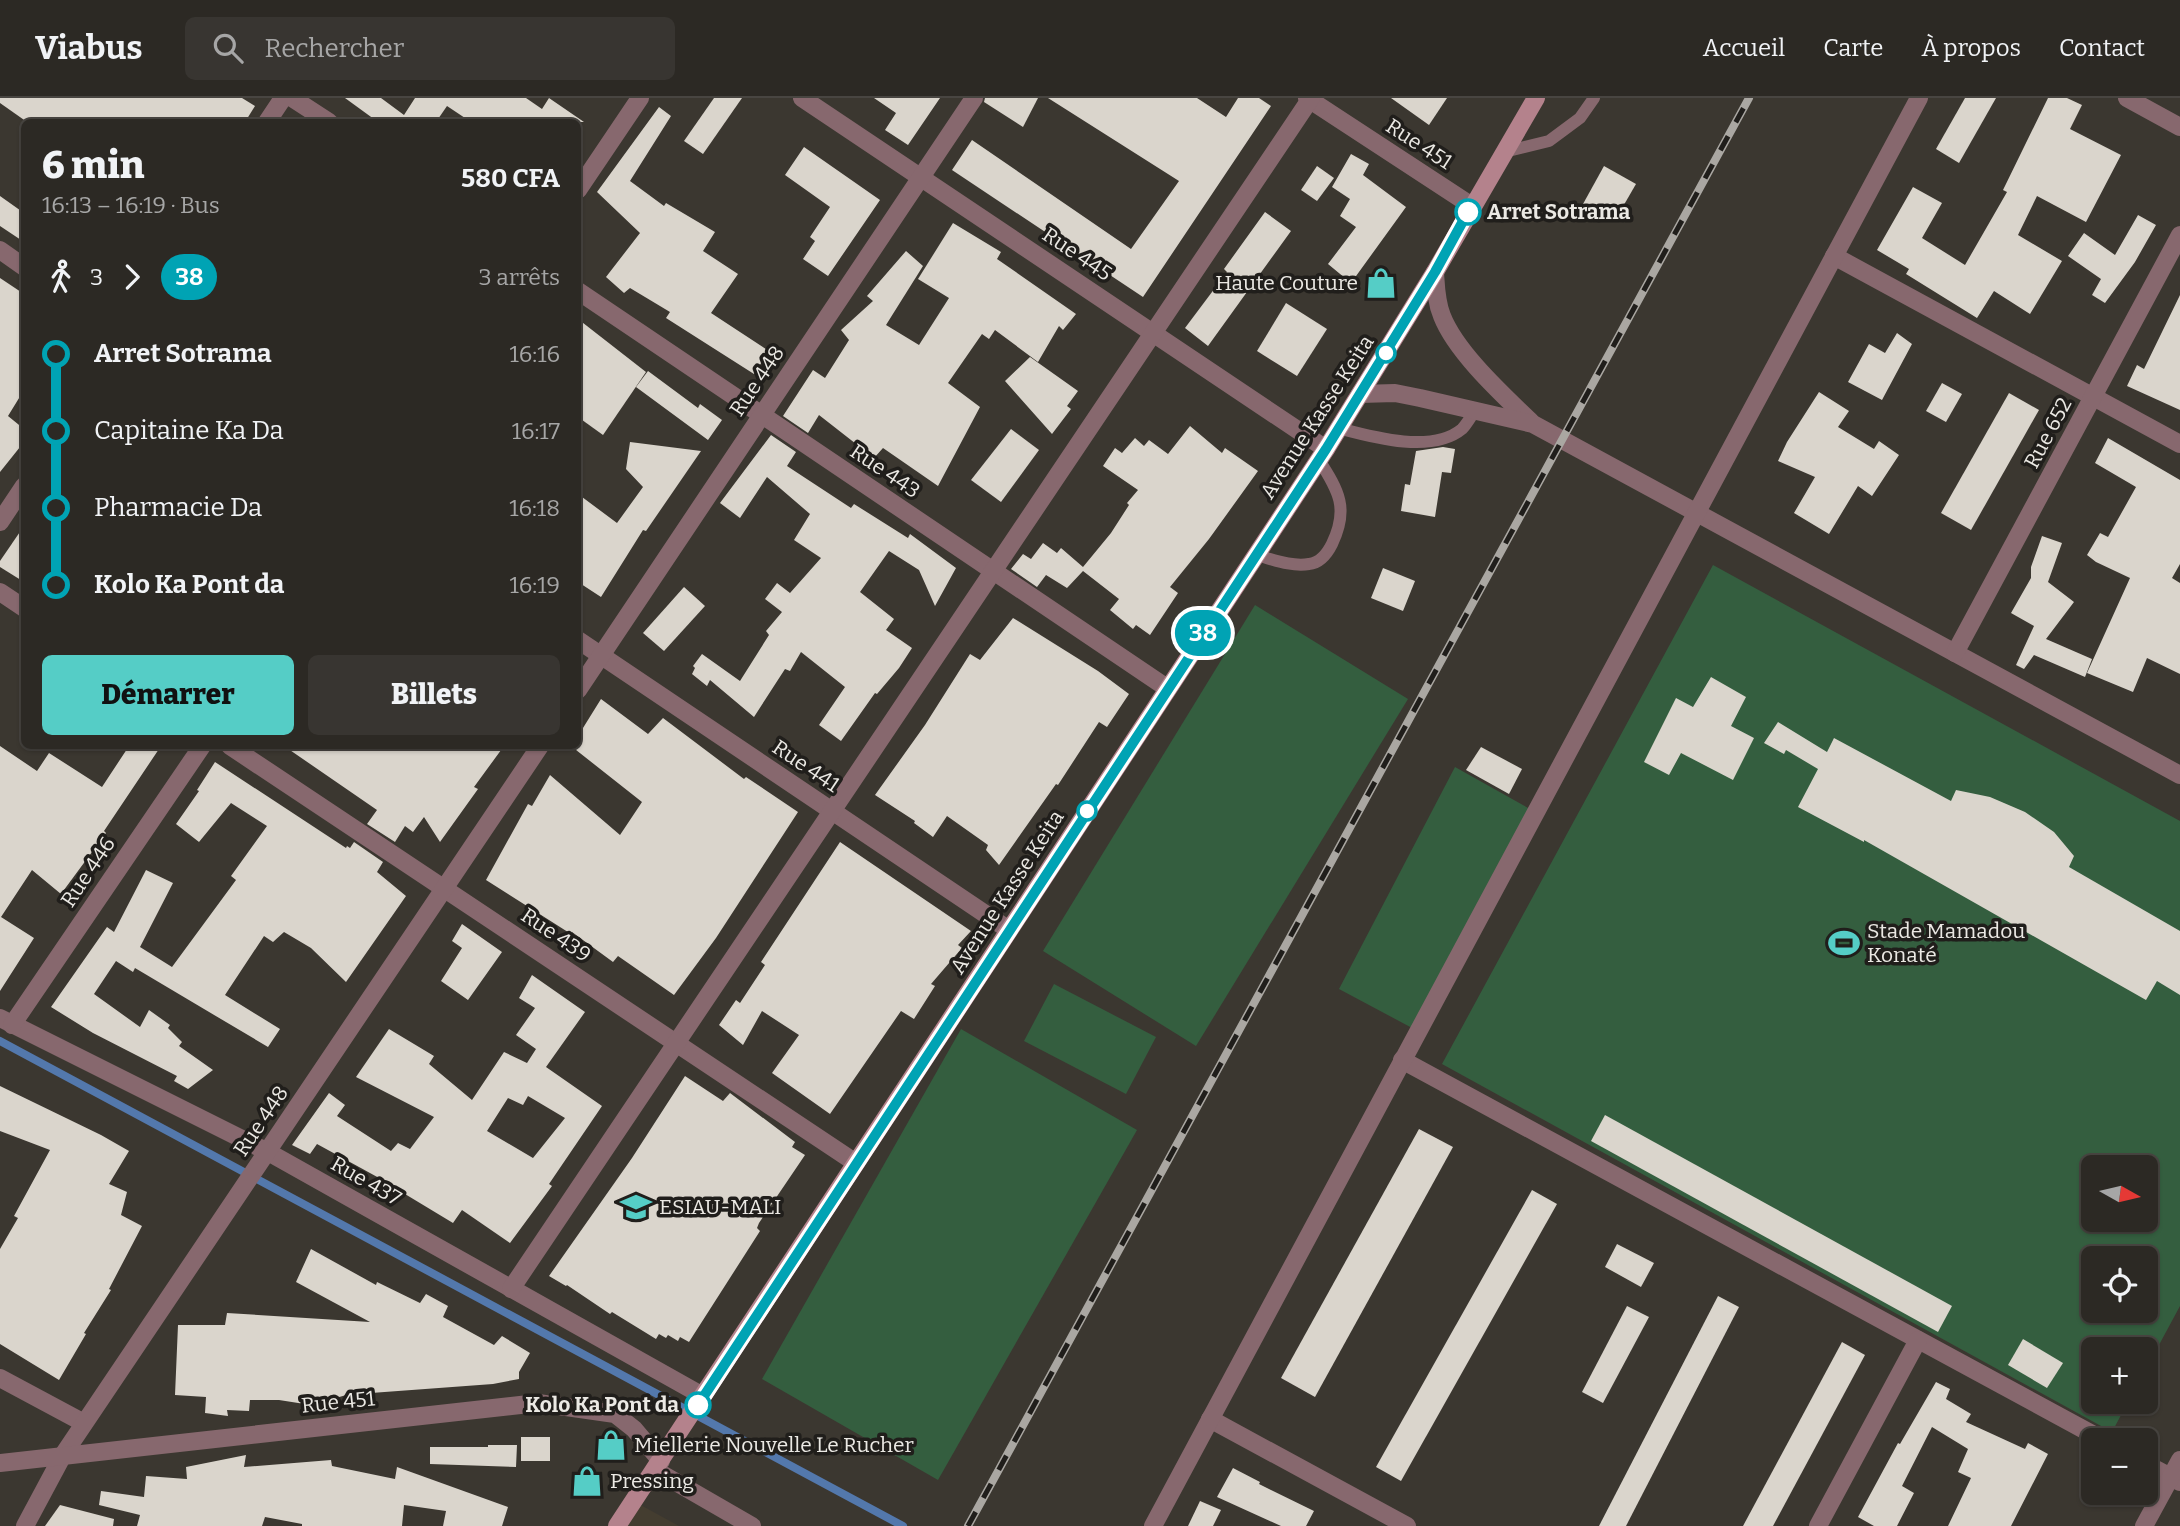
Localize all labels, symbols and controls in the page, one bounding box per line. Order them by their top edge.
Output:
search box [185,17,675,80]
text: Viabus [35,28,143,68]
icon: search [209,29,247,67]
text: Rechercher [265,33,404,64]
text: Accueil [1703,34,1785,62]
text: Carte [1823,34,1883,62]
text: À propos [1921,34,2021,62]
text: Contact [2059,34,2145,62]
street label: Rue 451 [1381,113,1457,175]
text: 6 min [42,142,144,188]
text: 580 CFA [461,163,560,194]
text: 16:13 – 16:19 · Bus [42,191,220,219]
marker: Arret Sotrama [1455,199,1481,225]
place label: Arret Sotrama [1487,199,1631,225]
street label: Rue 445 [1037,221,1117,287]
icon: walk [42,258,80,296]
icon: forward [113,258,151,296]
text: 3 [90,263,103,291]
text: 38 [175,263,203,291]
text: 3 arrêts [479,263,560,291]
shop icon: Haute Couture [1364,266,1398,300]
place label: Haute Couture [1215,270,1358,296]
street label: Avenue Kasse Keita [1254,330,1380,504]
text: Arret Sotrama [94,338,272,369]
text: 16:16 [509,340,560,368]
street label: Rue 448 [724,341,790,421]
unlabelled marker [1376,343,1396,363]
street label: Rue 652 [2019,393,2077,473]
text: Capitaine Ka Da [94,415,284,446]
text: 16:17 [512,417,560,445]
street label: Rue 443 [845,438,925,504]
text: Pharmacie Da [94,492,262,523]
text: 16:18 [509,494,560,522]
text: Kolo Ka Pont da [94,569,284,600]
text: 16:19 [509,571,560,599]
line badge: 38 [1172,610,1234,656]
text: 38 [1189,619,1217,647]
button: Démarrer [42,655,294,735]
button: Billets [308,655,560,735]
street label: Rue 441 [767,734,845,798]
unlabelled marker [1077,801,1097,821]
street label: Avenue Kasse Keita [944,805,1070,979]
street label: Rue 446 [55,832,121,912]
street label: Rue 439 [516,902,596,968]
place label: Stade Mamadou Konaté [1867,918,2025,968]
sports icon: Stade Mamadou Konaté [1827,926,1861,960]
street label: Rue 448 [228,1081,294,1161]
street label: Rue 437 [326,1151,406,1212]
north arrow [2081,1155,2158,1232]
map controls [2081,1155,2158,1505]
school or university icon: ESIAU-MALI [619,1190,653,1224]
place label: ESIAU-MALI [659,1194,782,1220]
button: locate [2081,1246,2158,1323]
button: + [2081,1337,2158,1414]
street label: Rue 451 [300,1385,377,1419]
place label: Kolo Ka Pont da [525,1392,679,1418]
marker: Kolo Ka Pont da [685,1392,711,1418]
shop icon: Miellerie Nouvelle Le Rucher [594,1428,628,1462]
button: − [2081,1428,2158,1505]
place label: Miellerie Nouvelle Le Rucher [634,1432,914,1458]
shop icon: Pressing [570,1464,604,1498]
place label: Pressing [610,1468,694,1494]

